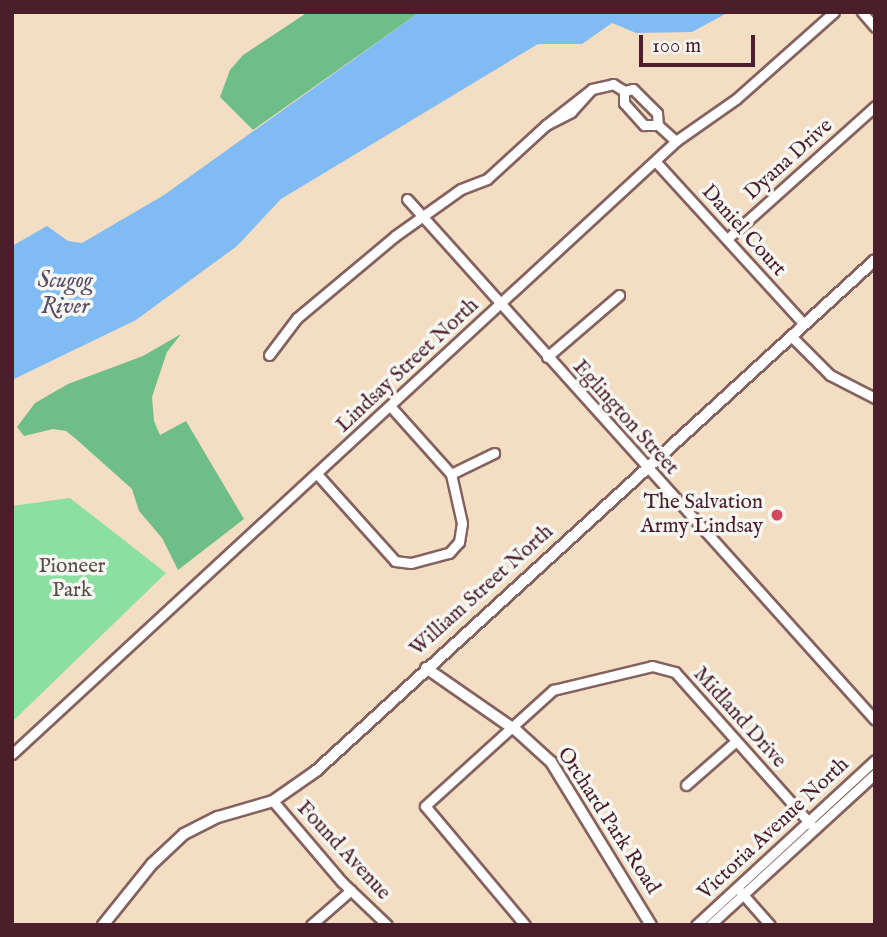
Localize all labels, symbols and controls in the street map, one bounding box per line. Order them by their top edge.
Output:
scale bar [642,21,758,65]
text: 100 m [652,33,701,60]
street label: Dyana Drive [740,114,838,206]
street label: Daniel Court [695,180,791,282]
water label: Scugog River [37,267,93,321]
street label: Lindsay Street North [331,293,485,439]
street label: Eglington Street [567,355,683,481]
place label: The Salvation Army Lindsay [641,490,763,540]
marker: The Salvation Army Lindsay [769,507,785,523]
street label: William Street North [405,520,559,662]
park label: Pioneer Park [38,554,106,604]
street label: Midland Drive [687,662,791,774]
street label: Orchard Park Road [551,743,665,899]
street label: Victoria Avenue North [693,752,855,906]
street label: Found Avenue [291,796,395,906]

